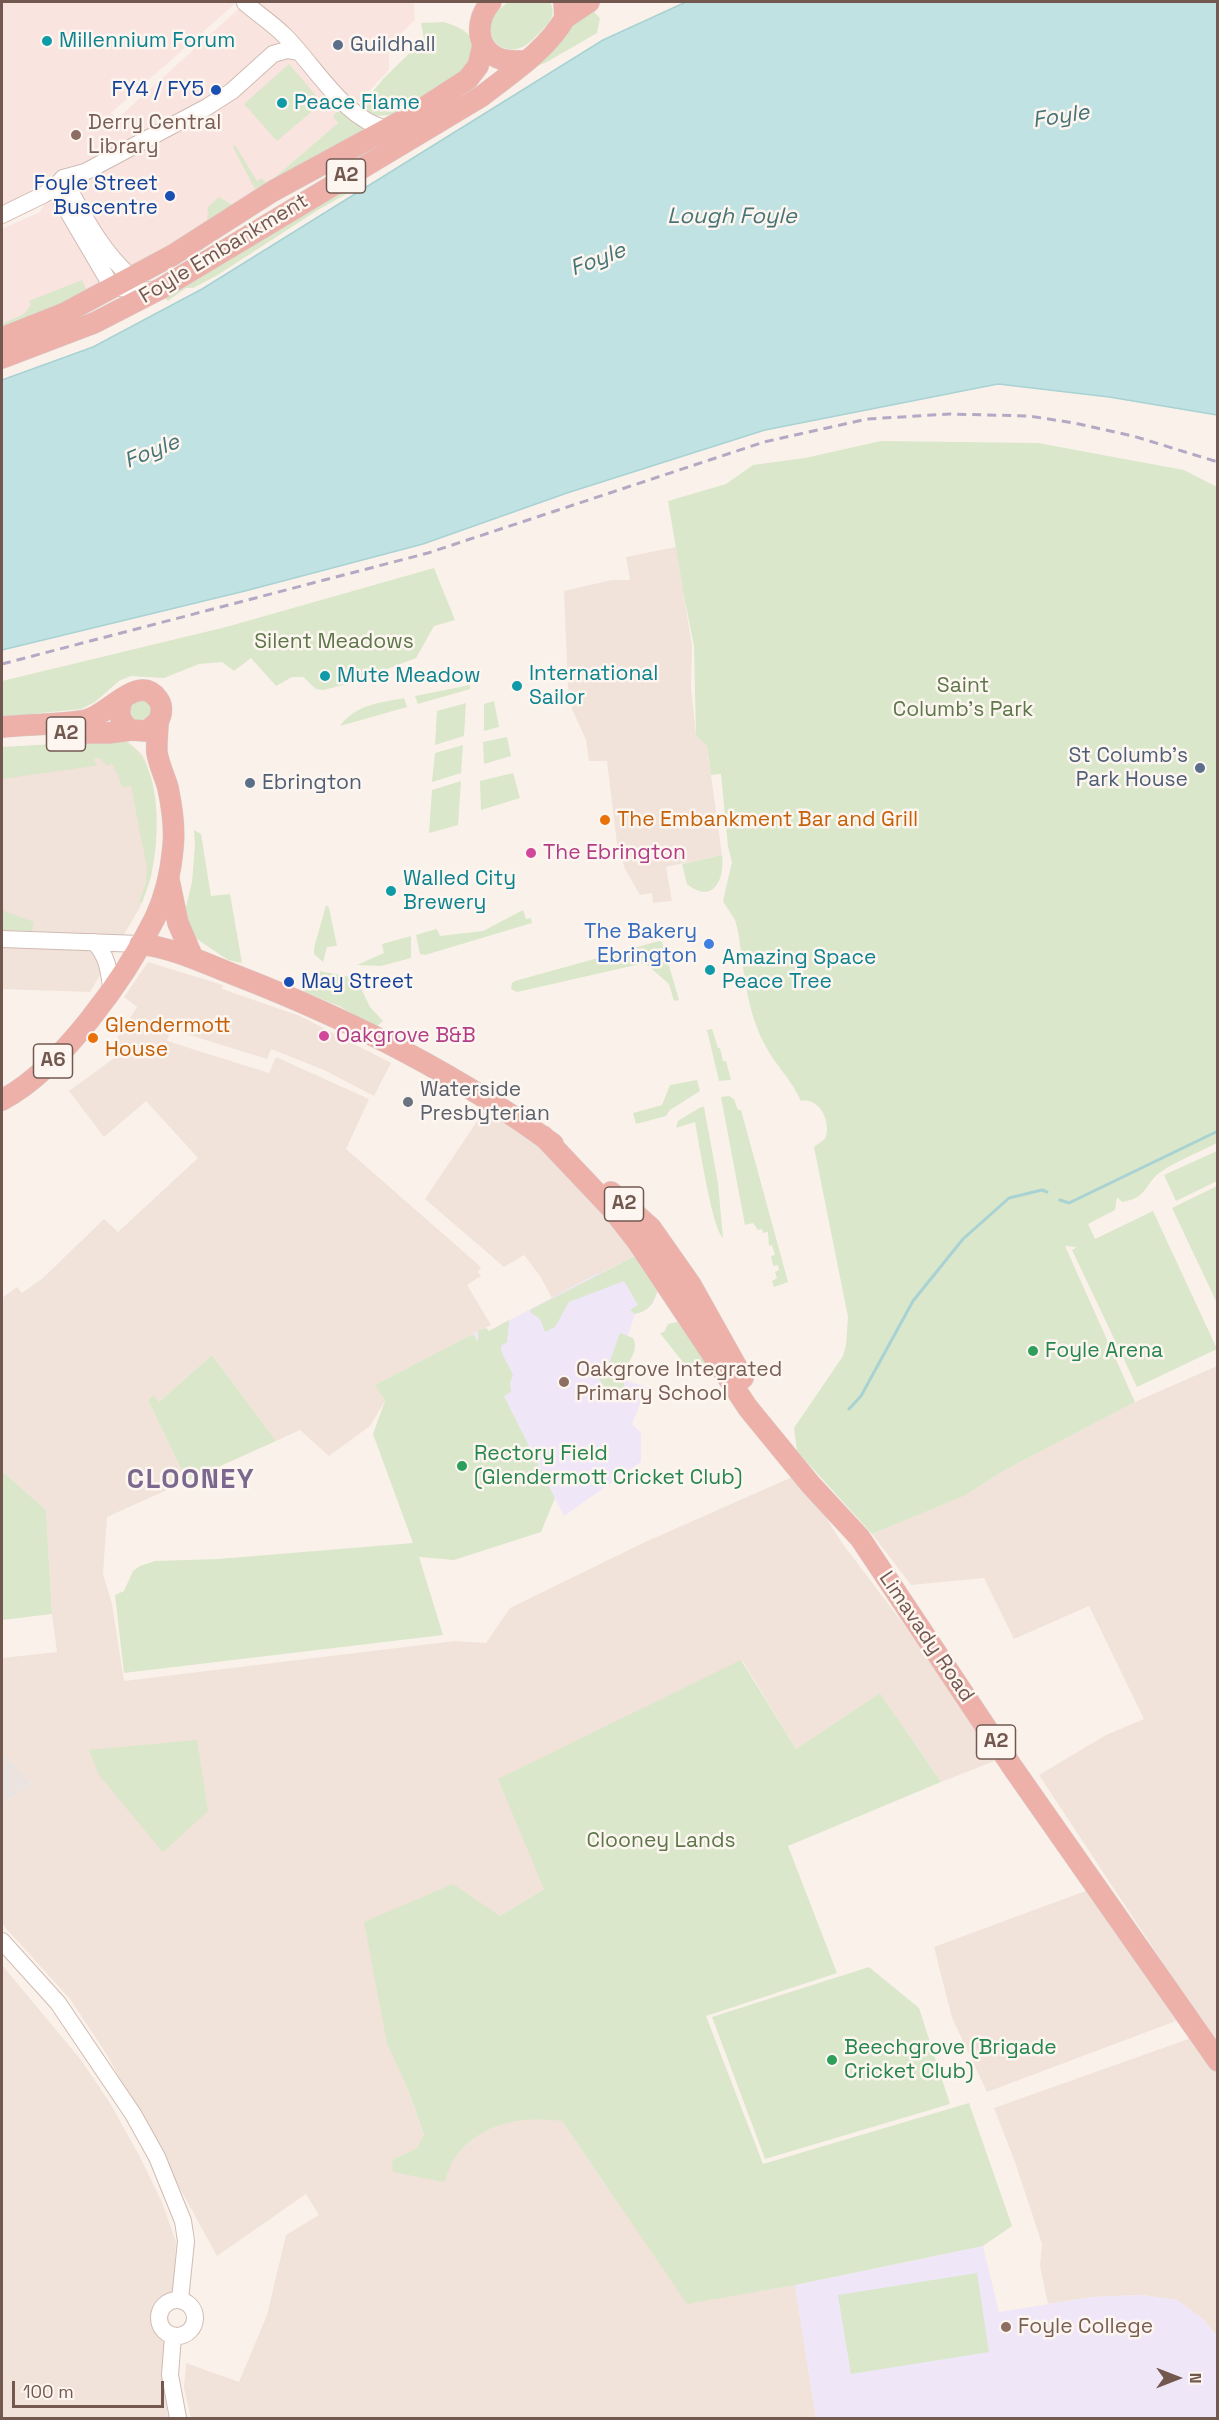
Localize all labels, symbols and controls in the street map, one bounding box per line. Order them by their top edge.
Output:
place label: Millennium Forum [59,28,235,54]
place label: Guildhall [350,32,436,58]
marker: Millennium Forum [40,34,54,48]
marker: Guildhall [331,38,345,52]
place label: FY4 / FY5 [111,77,204,103]
marker: FY4 / FY5 [209,83,223,97]
place label: Peace Flame [294,90,420,116]
marker: Peace Flame [275,96,289,110]
water label: Foyle [1031,99,1091,135]
place label: Derry Central Library [88,110,221,160]
marker: Derry Central Library [69,128,83,142]
road number: A2 [326,159,366,193]
place label: Foyle Street Buscentre [34,171,158,221]
street label: Foyle Embankment [135,189,313,309]
marker: Foyle Street Buscentre [163,189,177,203]
water label: Lough Foyle [667,204,797,230]
water label: Foyle [567,237,629,283]
water label: Foyle [121,429,183,475]
park label: Silent Meadows [254,629,414,655]
place label: International Sailor [529,661,658,711]
place label: Mute Meadow [337,663,481,689]
marker: Mute Meadow [318,669,332,683]
park label: Saint Columb's Park [893,673,1033,723]
marker: International Sailor [510,679,524,693]
road number: A2 [46,717,86,751]
place label: St Columb's Park House [1068,743,1188,793]
marker: St Columb's Park House [1193,761,1207,775]
place label: Ebrington [262,770,362,796]
marker: Ebrington [243,776,257,790]
place label: The Embankment Bar and Grill [617,807,918,833]
marker: The Embankment Bar and Grill [598,813,612,827]
place label: The Ebrington [543,840,686,866]
marker: The Ebrington [524,846,538,860]
place label: Walled City Brewery [403,866,516,916]
marker: Walled City Brewery [384,884,398,898]
place label: The Bakery Ebrington [584,919,697,969]
marker: The Bakery Ebrington [702,937,716,951]
place label: Amazing Space Peace Tree [722,945,876,995]
marker: Amazing Space Peace Tree [703,963,717,977]
place label: May Street [301,969,413,995]
marker: May Street [282,975,296,989]
place label: Glendermott House [105,1013,231,1063]
place label: Oakgrove B&B [336,1023,476,1049]
marker: Oakgrove B&B [317,1029,331,1043]
marker: Glendermott House [86,1031,100,1045]
road number: A6 [34,1044,72,1078]
place label: Waterside Presbyterian [420,1077,550,1127]
marker: Waterside Presbyterian [401,1095,415,1109]
road number: A2 [604,1187,644,1221]
place label: Foyle Arena [1045,1338,1163,1364]
marker: Foyle Arena [1026,1344,1040,1358]
place label: Oakgrove Integrated Primary School [576,1357,782,1407]
marker: Oakgrove Integrated Primary School [557,1375,571,1389]
place label: Rectory Field (Glendermott Cricket Club) [474,1441,742,1491]
marker: Rectory Field (Glendermott Cricket Club) [455,1459,469,1473]
district label: CLOONEY [127,1465,255,1497]
street label: Limavady Road [873,1567,979,1707]
road number: A2 [976,1725,1016,1759]
park label: Clooney Lands [586,1828,736,1854]
place label: Beechgrove (Brigade Cricket Club) [844,2035,1057,2085]
marker: Beechgrove (Brigade Cricket Club) [825,2053,839,2067]
place label: Foyle College [1018,2314,1153,2340]
marker: Foyle College [999,2320,1013,2334]
north arrow [1147,2348,1207,2408]
scale bar [15,2369,166,2407]
text: N [1185,2373,1206,2383]
text: 100 m [23,2380,74,2403]

